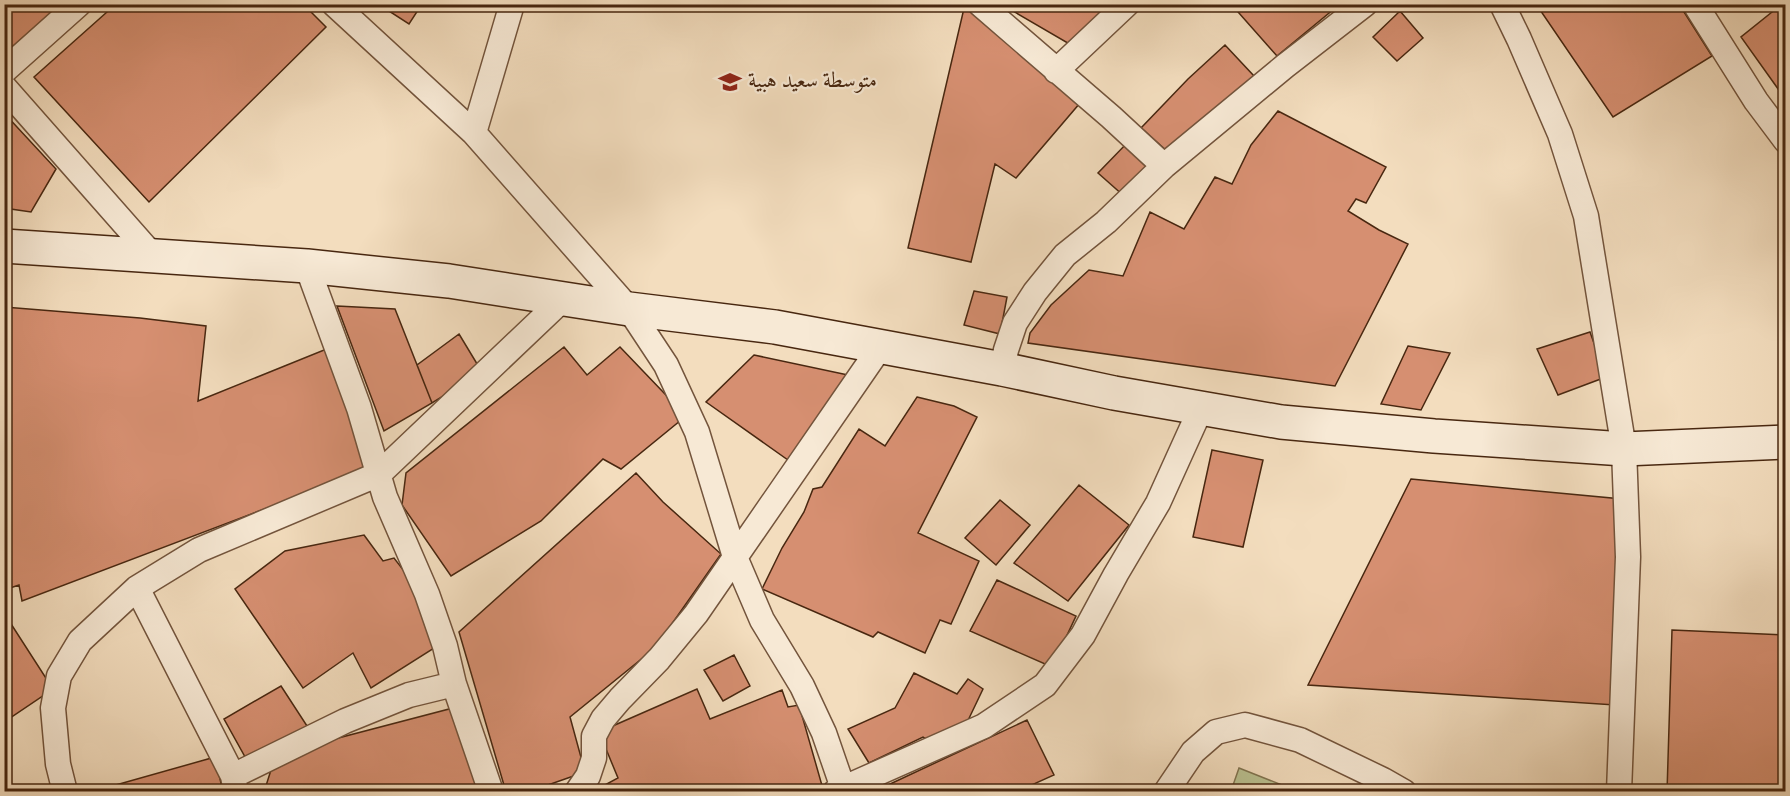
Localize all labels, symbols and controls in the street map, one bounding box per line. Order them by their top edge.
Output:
place label: متوسطة سعيد هبية [748,66,877,98]
school or university icon: متوسطة سعيد هبية [717,69,743,95]

